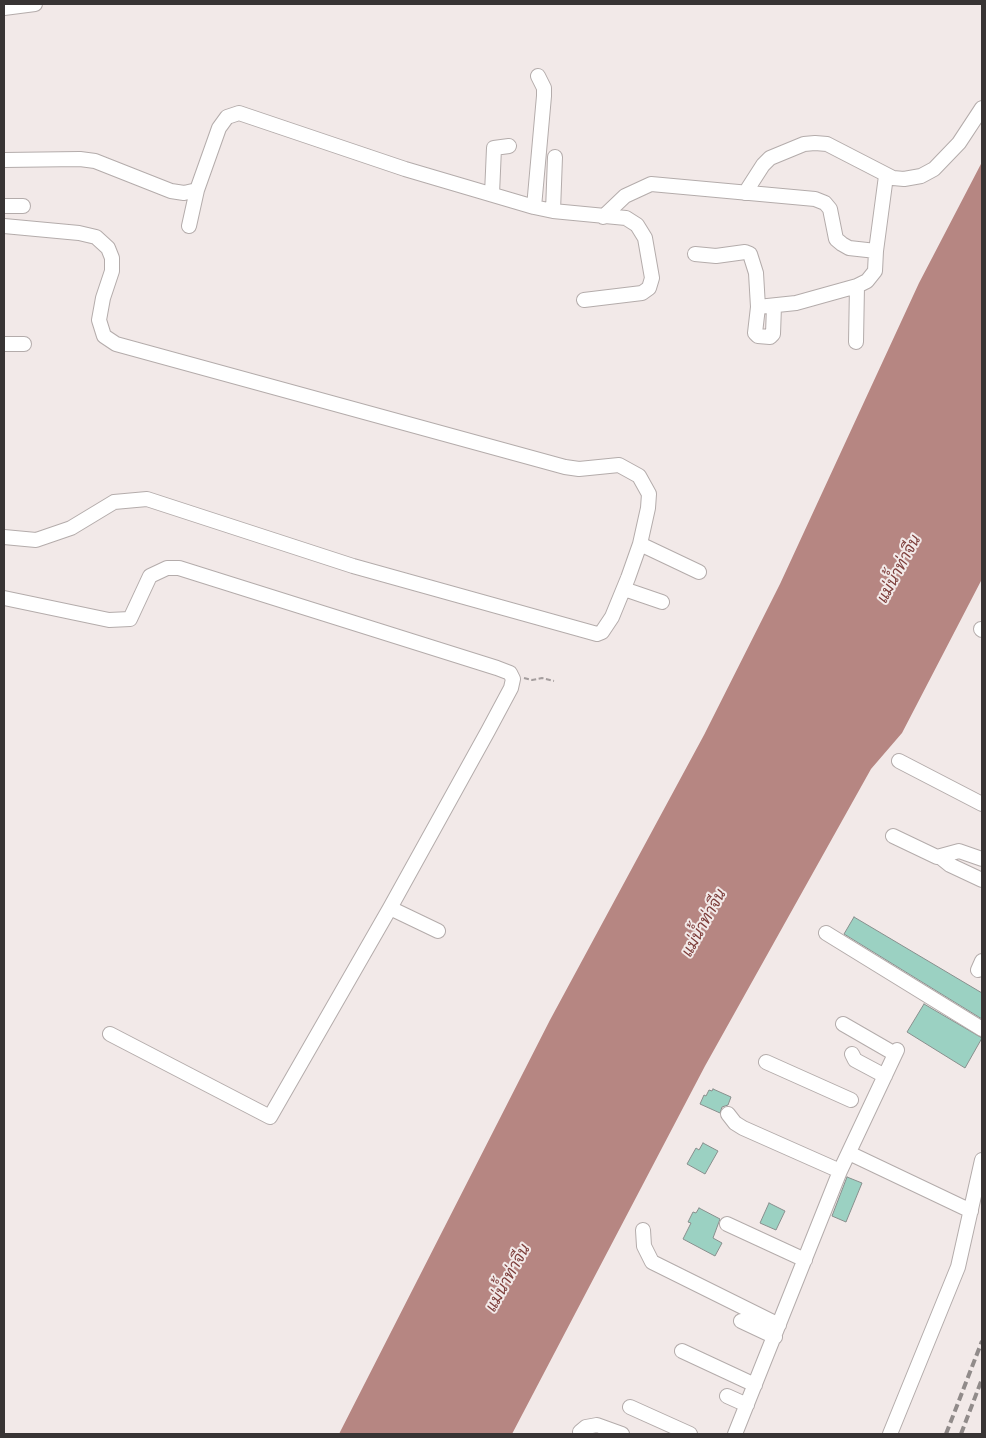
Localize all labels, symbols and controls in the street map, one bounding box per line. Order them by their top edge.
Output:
water label: แม่น้ำท่าจีน [873,532,925,606]
water label: แม่น้ำท่าจีน [678,886,730,960]
water label: แม่น้ำท่าจีน [482,1241,534,1315]

